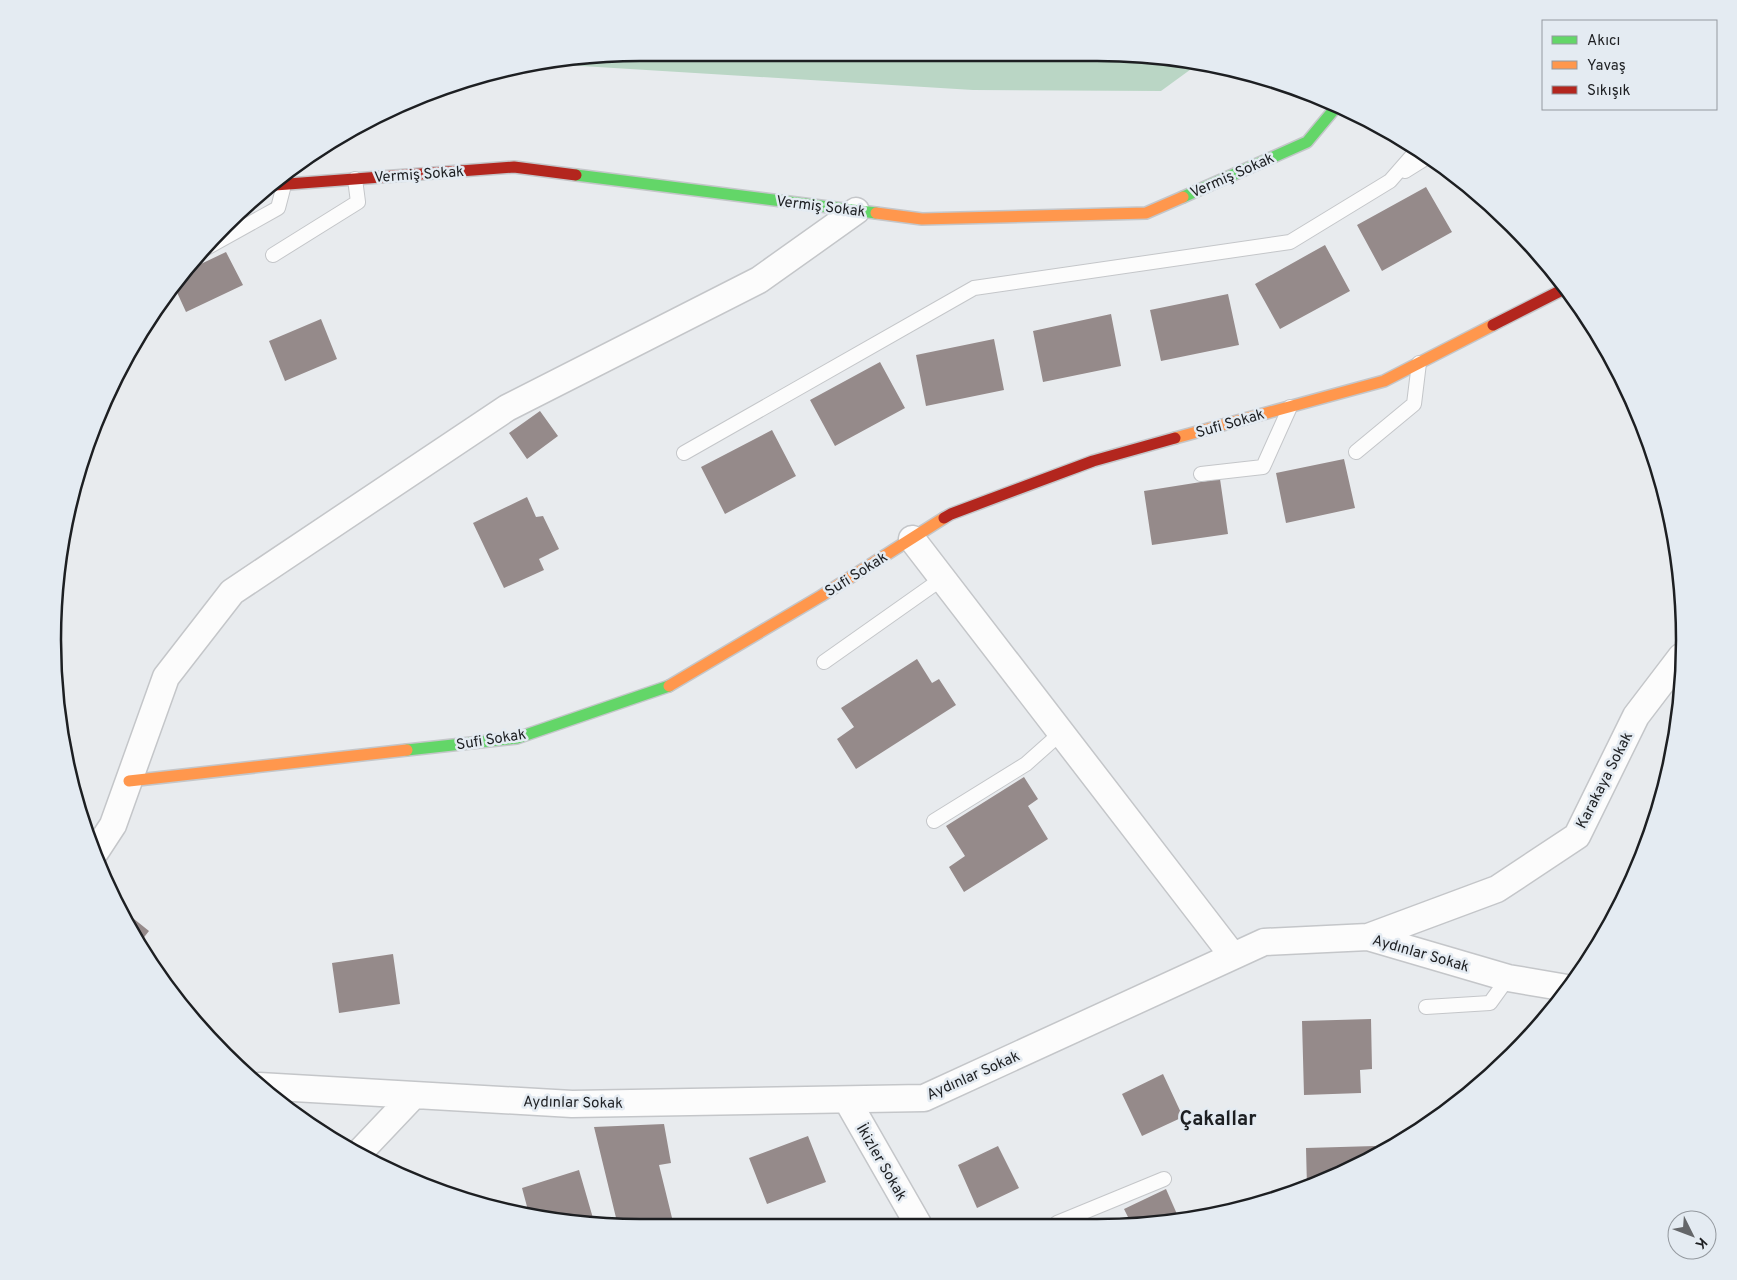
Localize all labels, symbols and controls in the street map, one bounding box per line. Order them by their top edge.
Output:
legend [1542,20,1717,110]
text: Akıcı [1587,32,1620,51]
text: Yavaş [1587,57,1626,76]
text: Sıkışık [1587,82,1631,101]
street label: Vermiş Sokak [1188,149,1278,203]
street label: Vermiş Sokak [374,163,465,188]
street label: Vermiş Sokak [775,193,867,222]
street label: Sufi Sokak [1194,406,1267,443]
street label: Sufi Sokak [822,549,892,602]
street label: Sufi Sokak [455,726,527,755]
street label: Karakaya Sokak [1573,729,1638,832]
street label: Aydınlar Sokak [1370,932,1471,977]
street label: Aydınlar Sokak [924,1047,1023,1105]
street label: Aydınlar Sokak [523,1093,623,1114]
district label: Çakallar [1179,1107,1257,1133]
street label: İkizler Sokak [851,1120,911,1205]
north arrow [1667,1210,1717,1260]
text: K [1691,1233,1710,1252]

